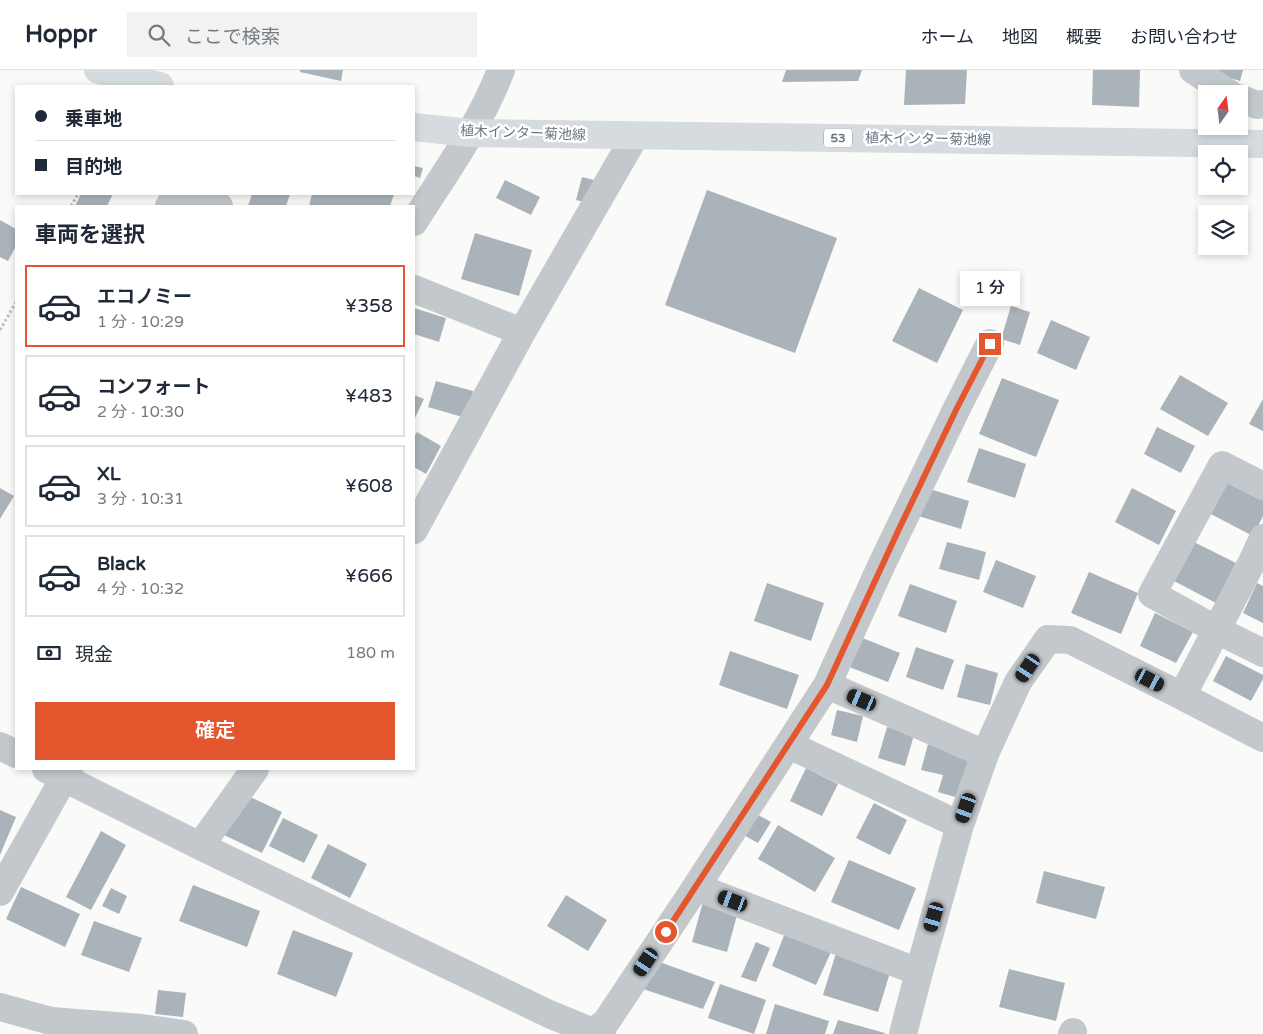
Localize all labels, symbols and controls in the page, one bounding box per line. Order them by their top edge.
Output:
search box [127,12,477,57]
text: Hoppr [25,20,97,49]
icon: search [145,21,173,49]
text: ここで検索 [185,26,280,48]
text: ホーム [921,26,974,48]
text: 地図 [1002,26,1038,48]
text: 概要 [1066,26,1102,48]
text: お問い合わせ [1130,26,1238,48]
north arrow [1198,85,1248,135]
map controls [1198,85,1248,255]
text: 乗車地 [65,108,122,130]
street label: 植木インター菊池線 [460,122,586,144]
road number: 53 [824,128,852,148]
street label: 植木インター菊池線 [865,129,991,149]
button: locate [1198,145,1248,195]
text: 目的地 [65,156,122,178]
button: layers [1198,205,1248,255]
text: 車両を選択 [35,222,145,248]
callout: 1 分 [960,272,1020,306]
text: 1 分 [975,278,1005,298]
icon: car [37,284,82,329]
text: エコノミー [97,286,192,308]
text: ¥358 [345,295,393,317]
text: 1 分 · 10:29 [97,312,184,332]
route end [979,333,1001,355]
icon: car [37,374,82,419]
text: コンフォート [97,376,210,398]
text: ¥483 [345,385,393,407]
text: 2 分 · 10:30 [97,402,184,422]
text: XL [97,463,121,485]
icon: car [37,464,82,509]
text: ¥608 [345,475,393,497]
text: 3 分 · 10:31 [97,489,184,509]
text: Black [97,553,146,575]
icon: car [37,554,82,599]
text: ¥666 [345,565,393,587]
text: 4 分 · 10:32 [97,579,184,599]
icon: cash [35,639,63,667]
text: 180 m [346,643,395,663]
text: 現金 [75,644,113,666]
car [1013,651,1042,685]
car [1133,667,1166,693]
car [845,687,878,713]
button: 確定 [35,702,395,760]
car [954,791,977,825]
car [716,889,749,913]
car [922,901,945,933]
route start [655,921,677,943]
car [631,945,660,979]

